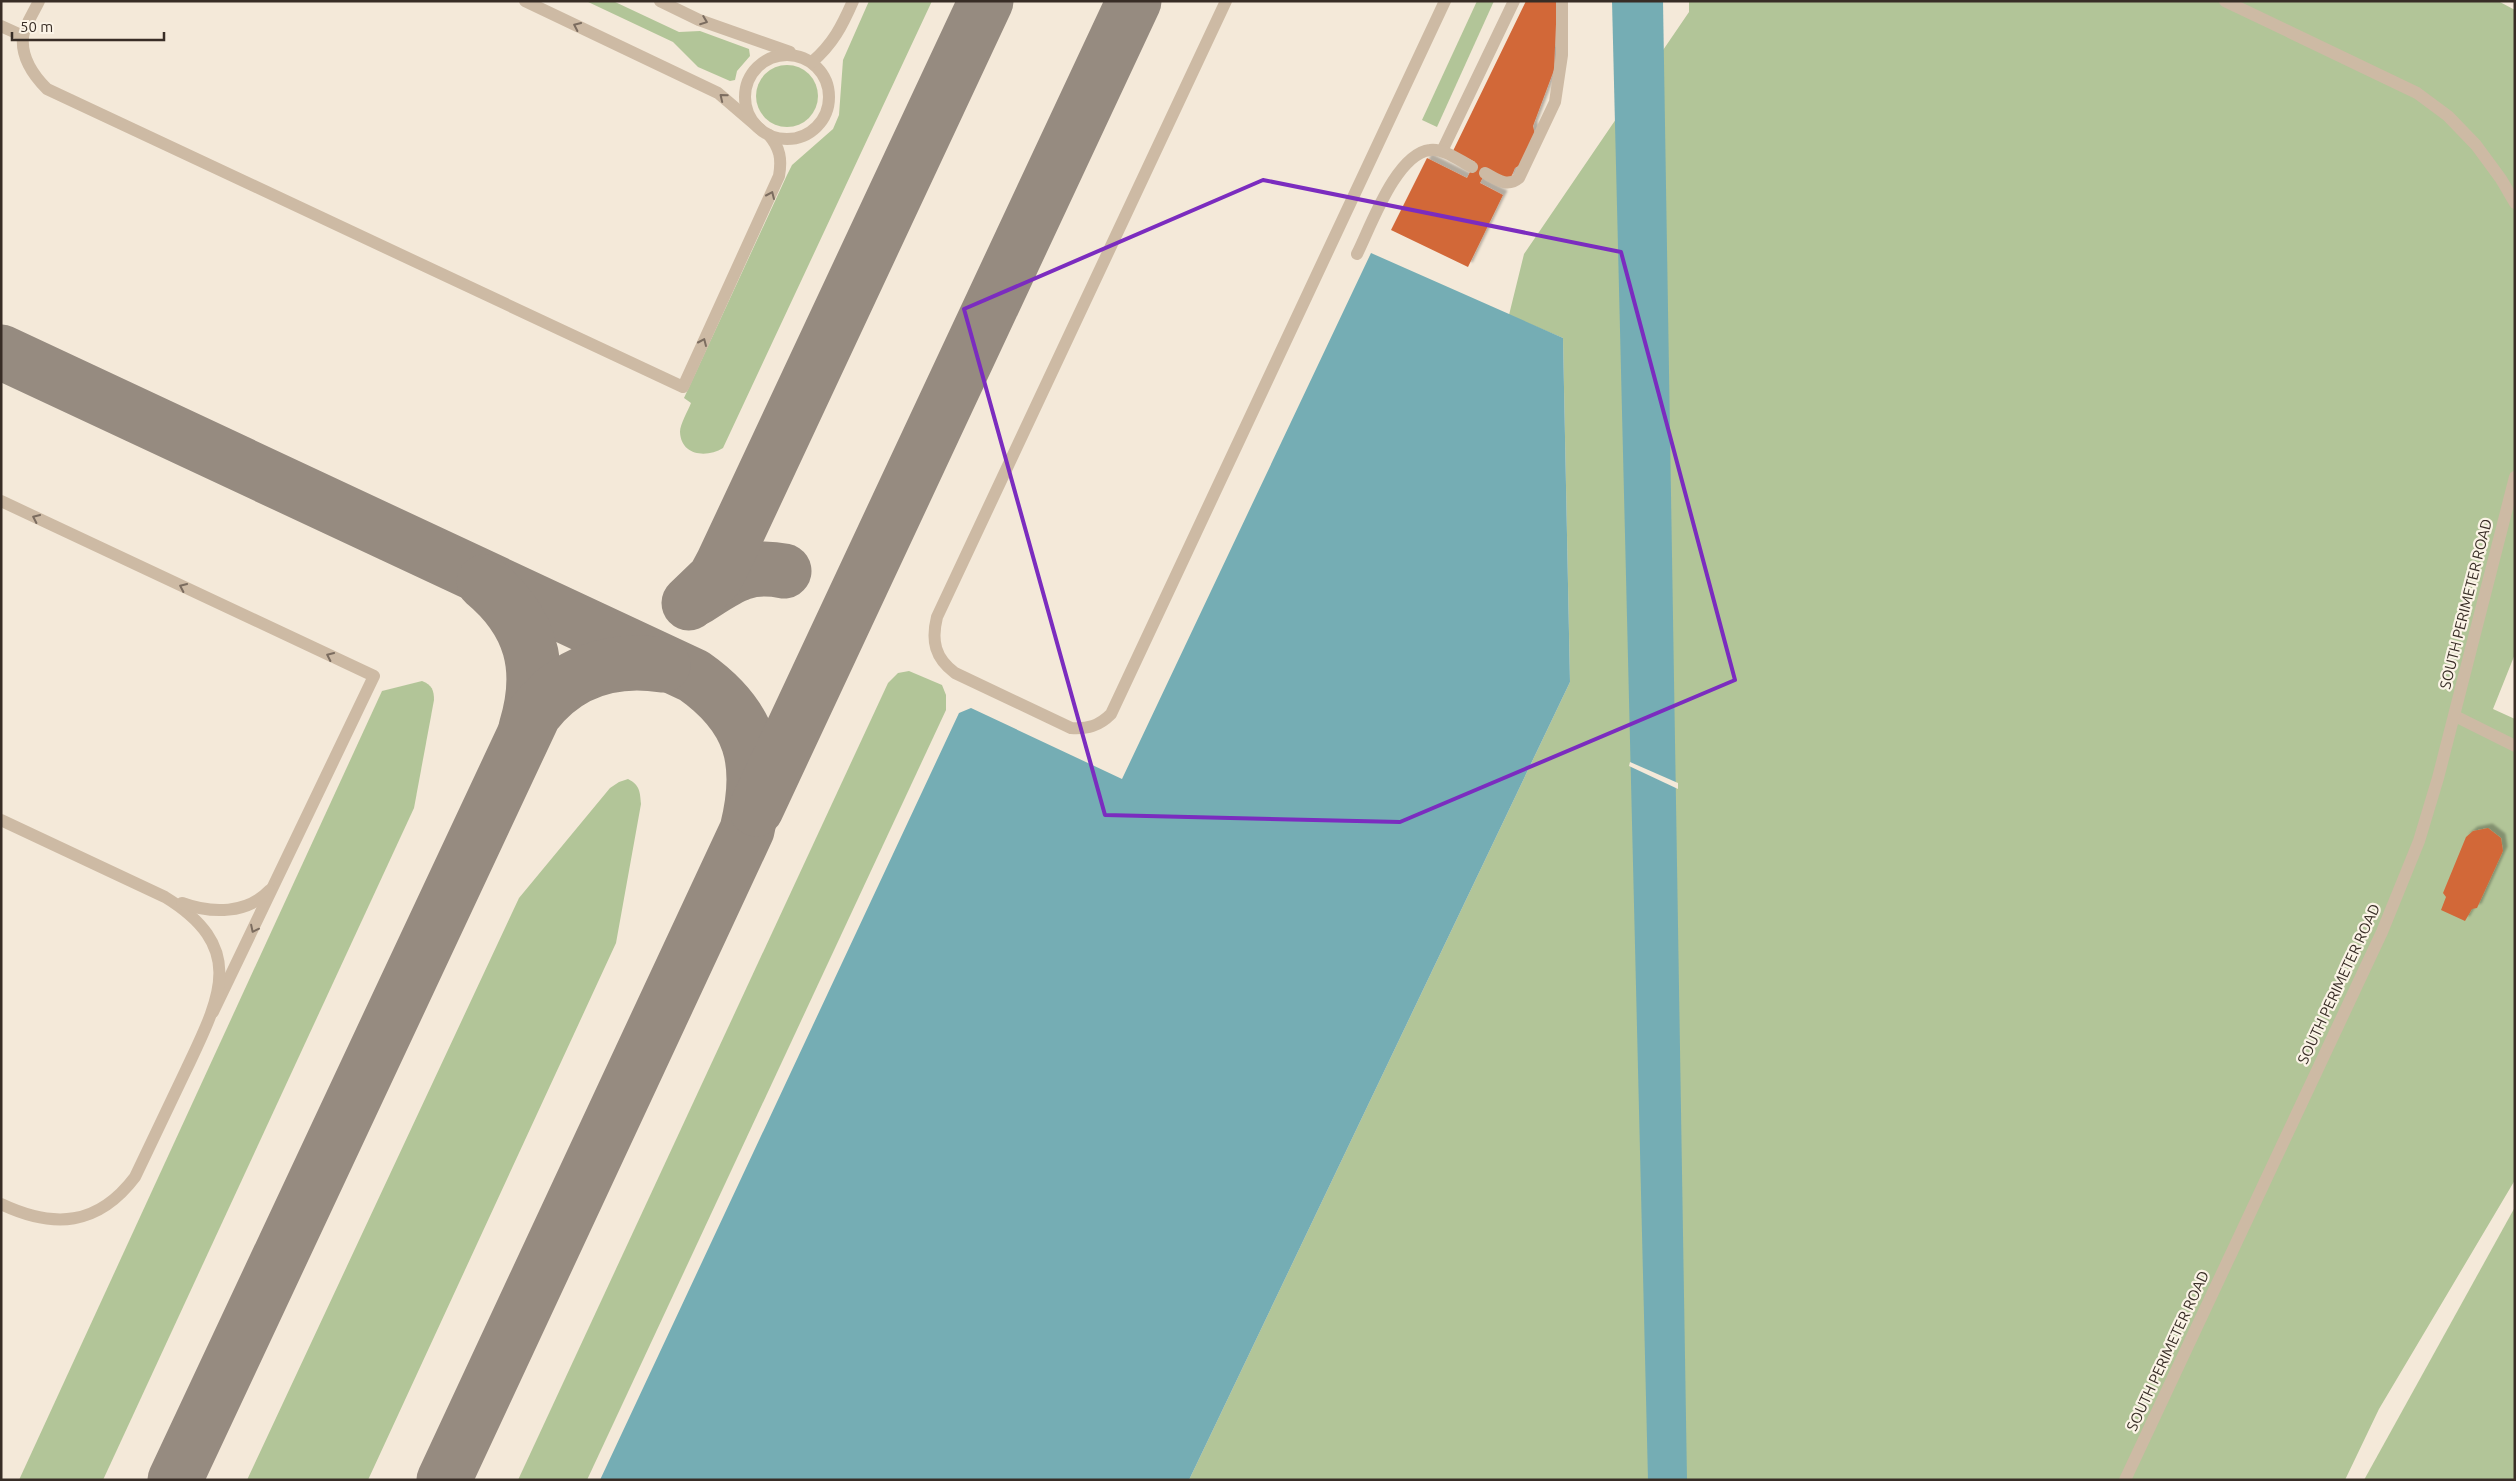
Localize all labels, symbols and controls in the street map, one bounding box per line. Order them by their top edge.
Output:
scale bar [12,10,165,42]
one-way arrow [699,15,708,25]
text: 50 m [20,18,53,35]
one-way arrow [573,22,582,32]
one-way arrow [719,93,728,102]
one-way arrow [764,191,775,200]
one-way arrow [697,339,707,348]
one-way arrow [32,513,41,524]
street label: SOUTH PERIMETER ROAD [2436,517,2495,691]
one-way arrow [179,582,188,593]
one-way arrow [326,651,335,662]
street label: SOUTH PERIMETER ROAD [2294,901,2383,1067]
one-way arrow [250,924,260,933]
street label: SOUTH PERIMETER ROAD [2123,1268,2212,1434]

